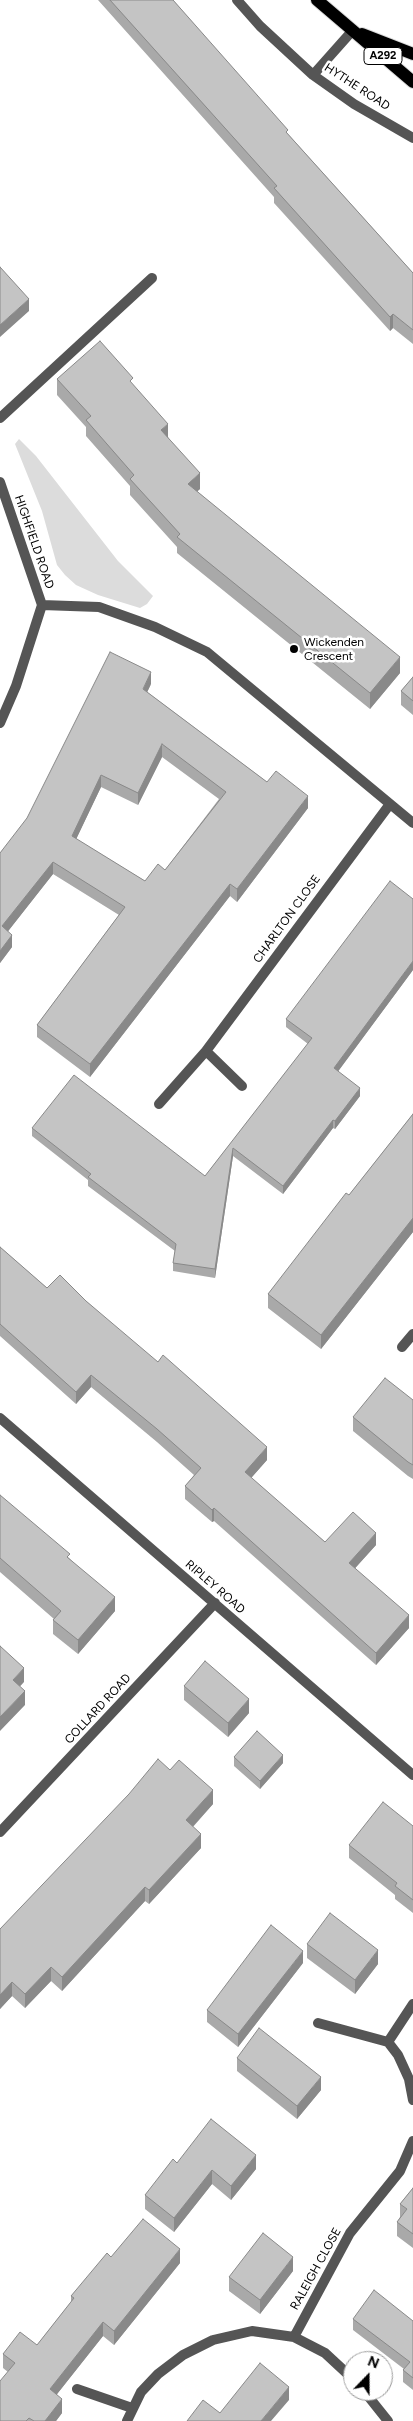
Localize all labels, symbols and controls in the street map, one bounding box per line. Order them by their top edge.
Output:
road number: A292 [364,48,402,64]
street label: HYTHE ROAD [322,60,392,114]
street label: HIGHFIELD ROAD [11,493,57,591]
place label: Wickenden Crescent [304,635,364,663]
marker: Wickenden Crescent [288,643,300,655]
street label: CHARLTON CLOSE [250,872,324,966]
street label: RIPLEY ROAD [182,1557,248,1617]
street label: COLLARD ROAD [62,1671,134,1747]
street label: RALEIGH CLOSE [287,2225,345,2313]
north arrow [343,2351,393,2401]
text: N [365,2353,382,2372]

